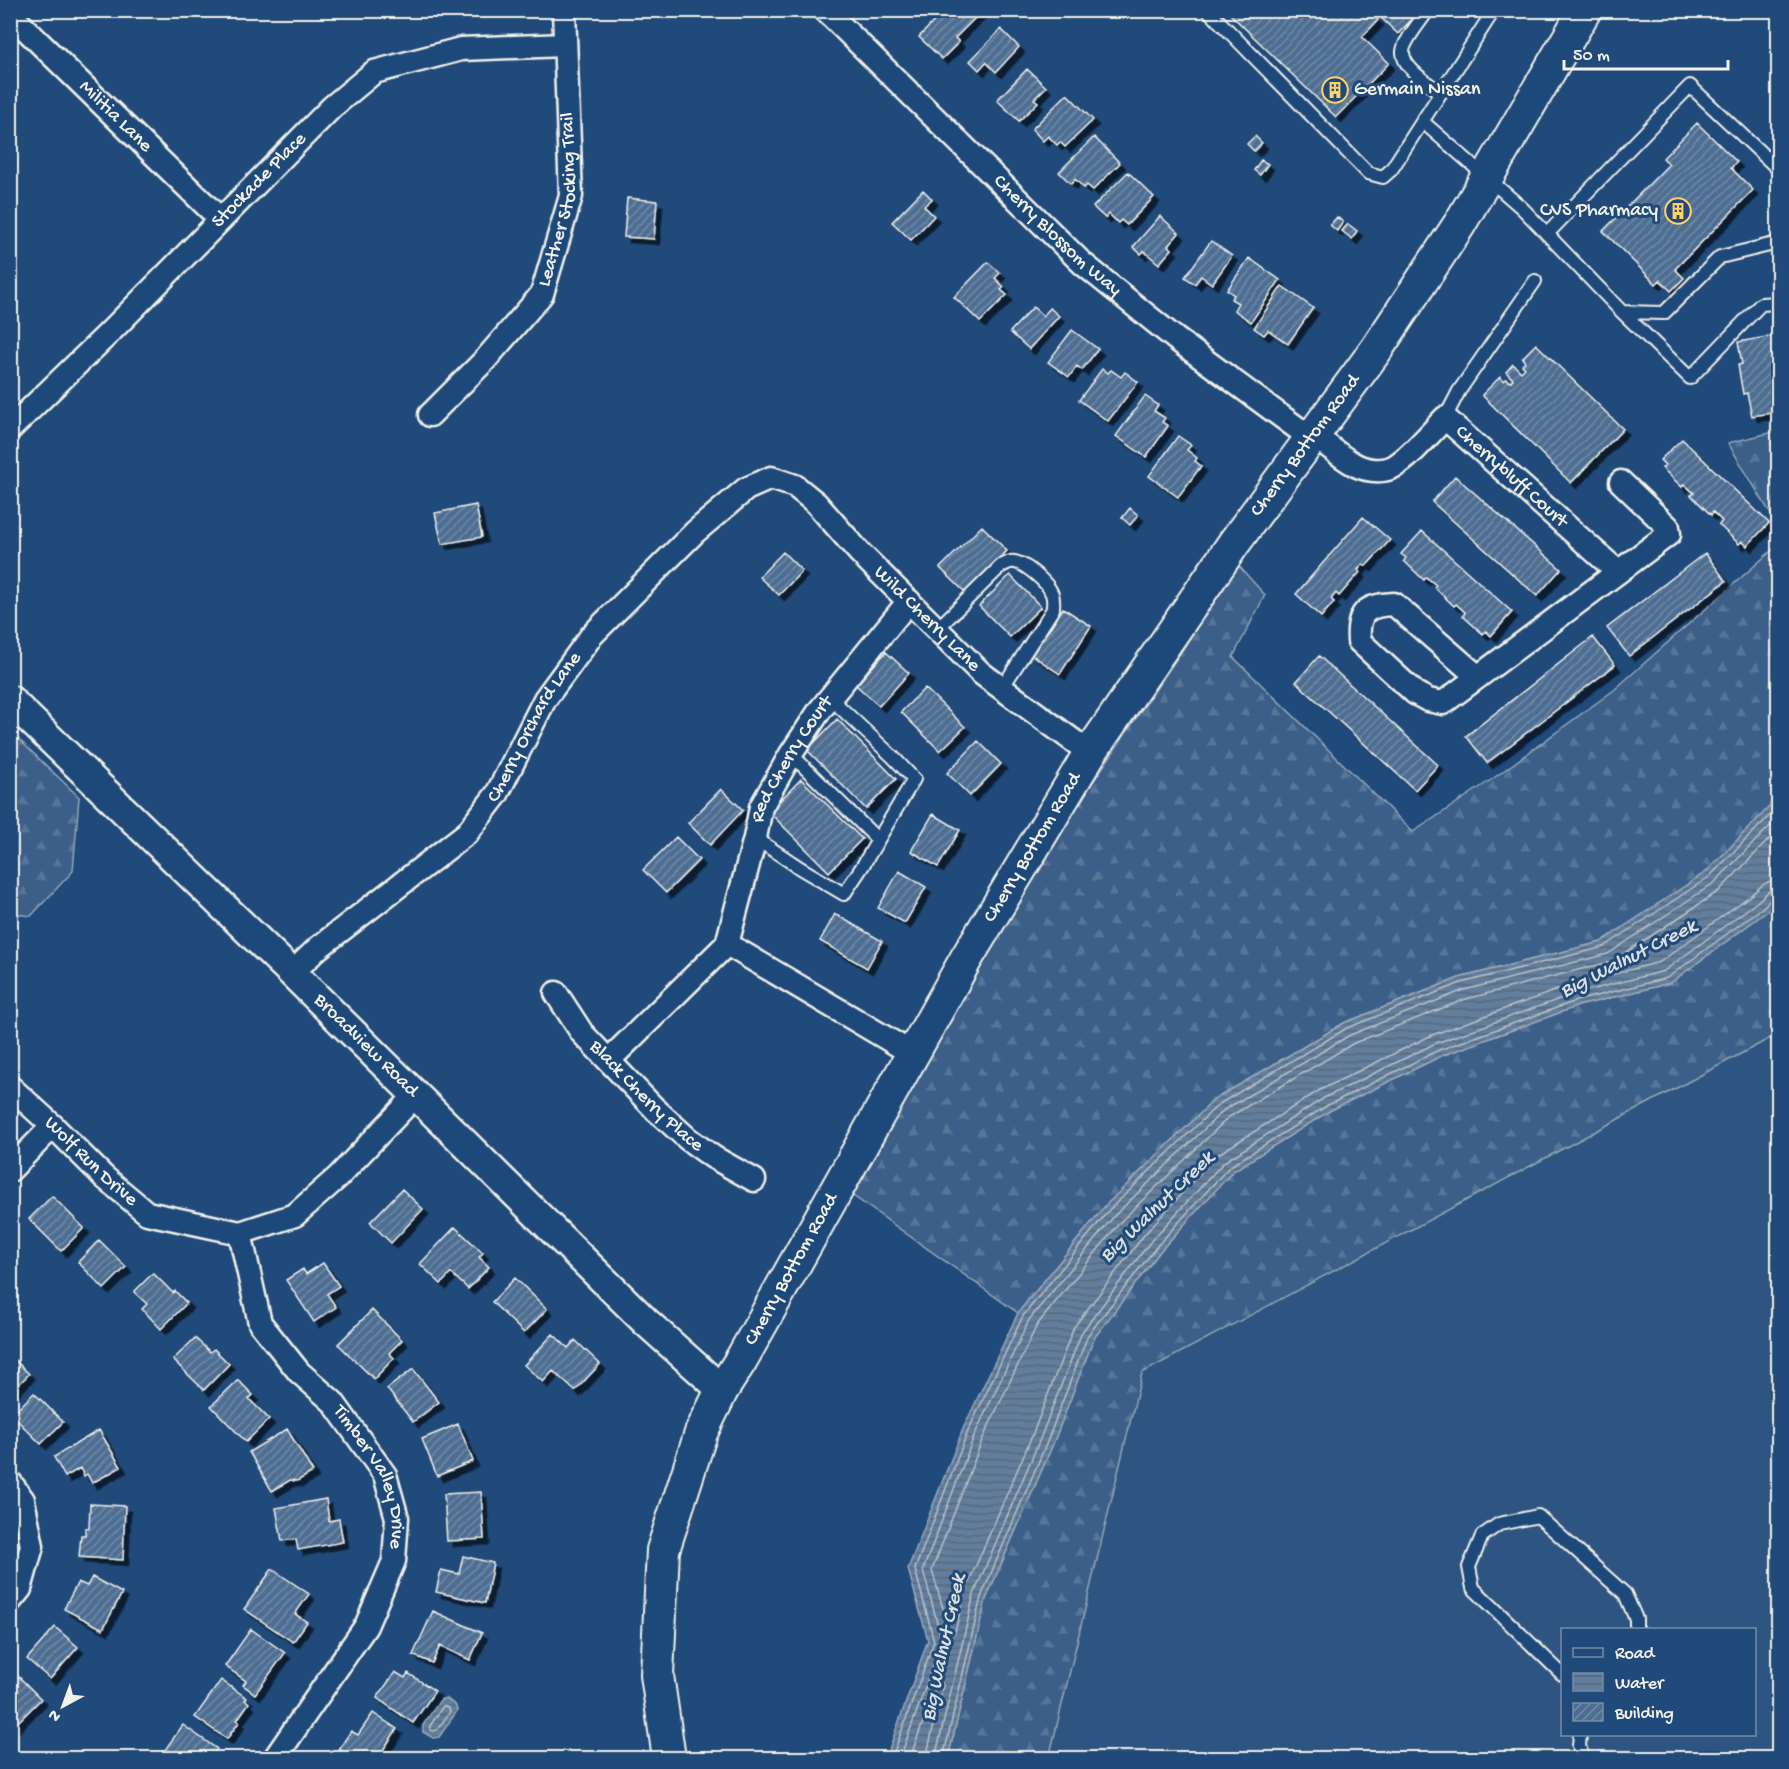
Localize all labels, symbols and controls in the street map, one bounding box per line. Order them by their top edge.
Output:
scale bar [1564,33,1728,71]
text: 50 m [1573,46,1610,67]
building icon: Germain Nissan [1320,75,1350,105]
street label: Militia Lane [74,76,157,158]
place label: Germain Nissan [1354,79,1481,102]
street label: Leather Stocking Trail [533,112,583,290]
street label: Stockade Place [207,128,312,233]
street label: Cherry Blossom Way [988,170,1126,302]
building icon: CVS Pharmacy [1663,196,1693,226]
place label: CVS Pharmacy [1540,200,1658,223]
street label: Cherry Bottom Road [1246,368,1367,521]
street label: Cherrybluff Court [1450,421,1574,534]
street label: Wild Cherry Lane [869,561,985,678]
street label: Cherry Orchard Lane [483,647,587,808]
street label: Red Cherry Court [747,690,839,825]
street label: Cherry Bottom Road [979,767,1088,927]
water label: Big Walnut Creek [1557,914,1704,1005]
street label: Broadview Road [308,988,425,1104]
street label: Black Cherry Place [583,1035,708,1158]
street label: Wolf Run Drive [39,1112,143,1212]
water label: Big Walnut Creek [1096,1145,1222,1269]
street label: Cherry Bottom Road [740,1188,845,1350]
street label: Timber Valley Drive [327,1400,408,1550]
water label: Big Walnut Creek [917,1570,973,1724]
legend [1561,1628,1756,1736]
text: Road [1615,1644,1656,1665]
text: Water [1615,1674,1665,1695]
north arrow [33,1676,93,1736]
text: N [45,1704,66,1725]
text: Building [1614,1704,1674,1725]

